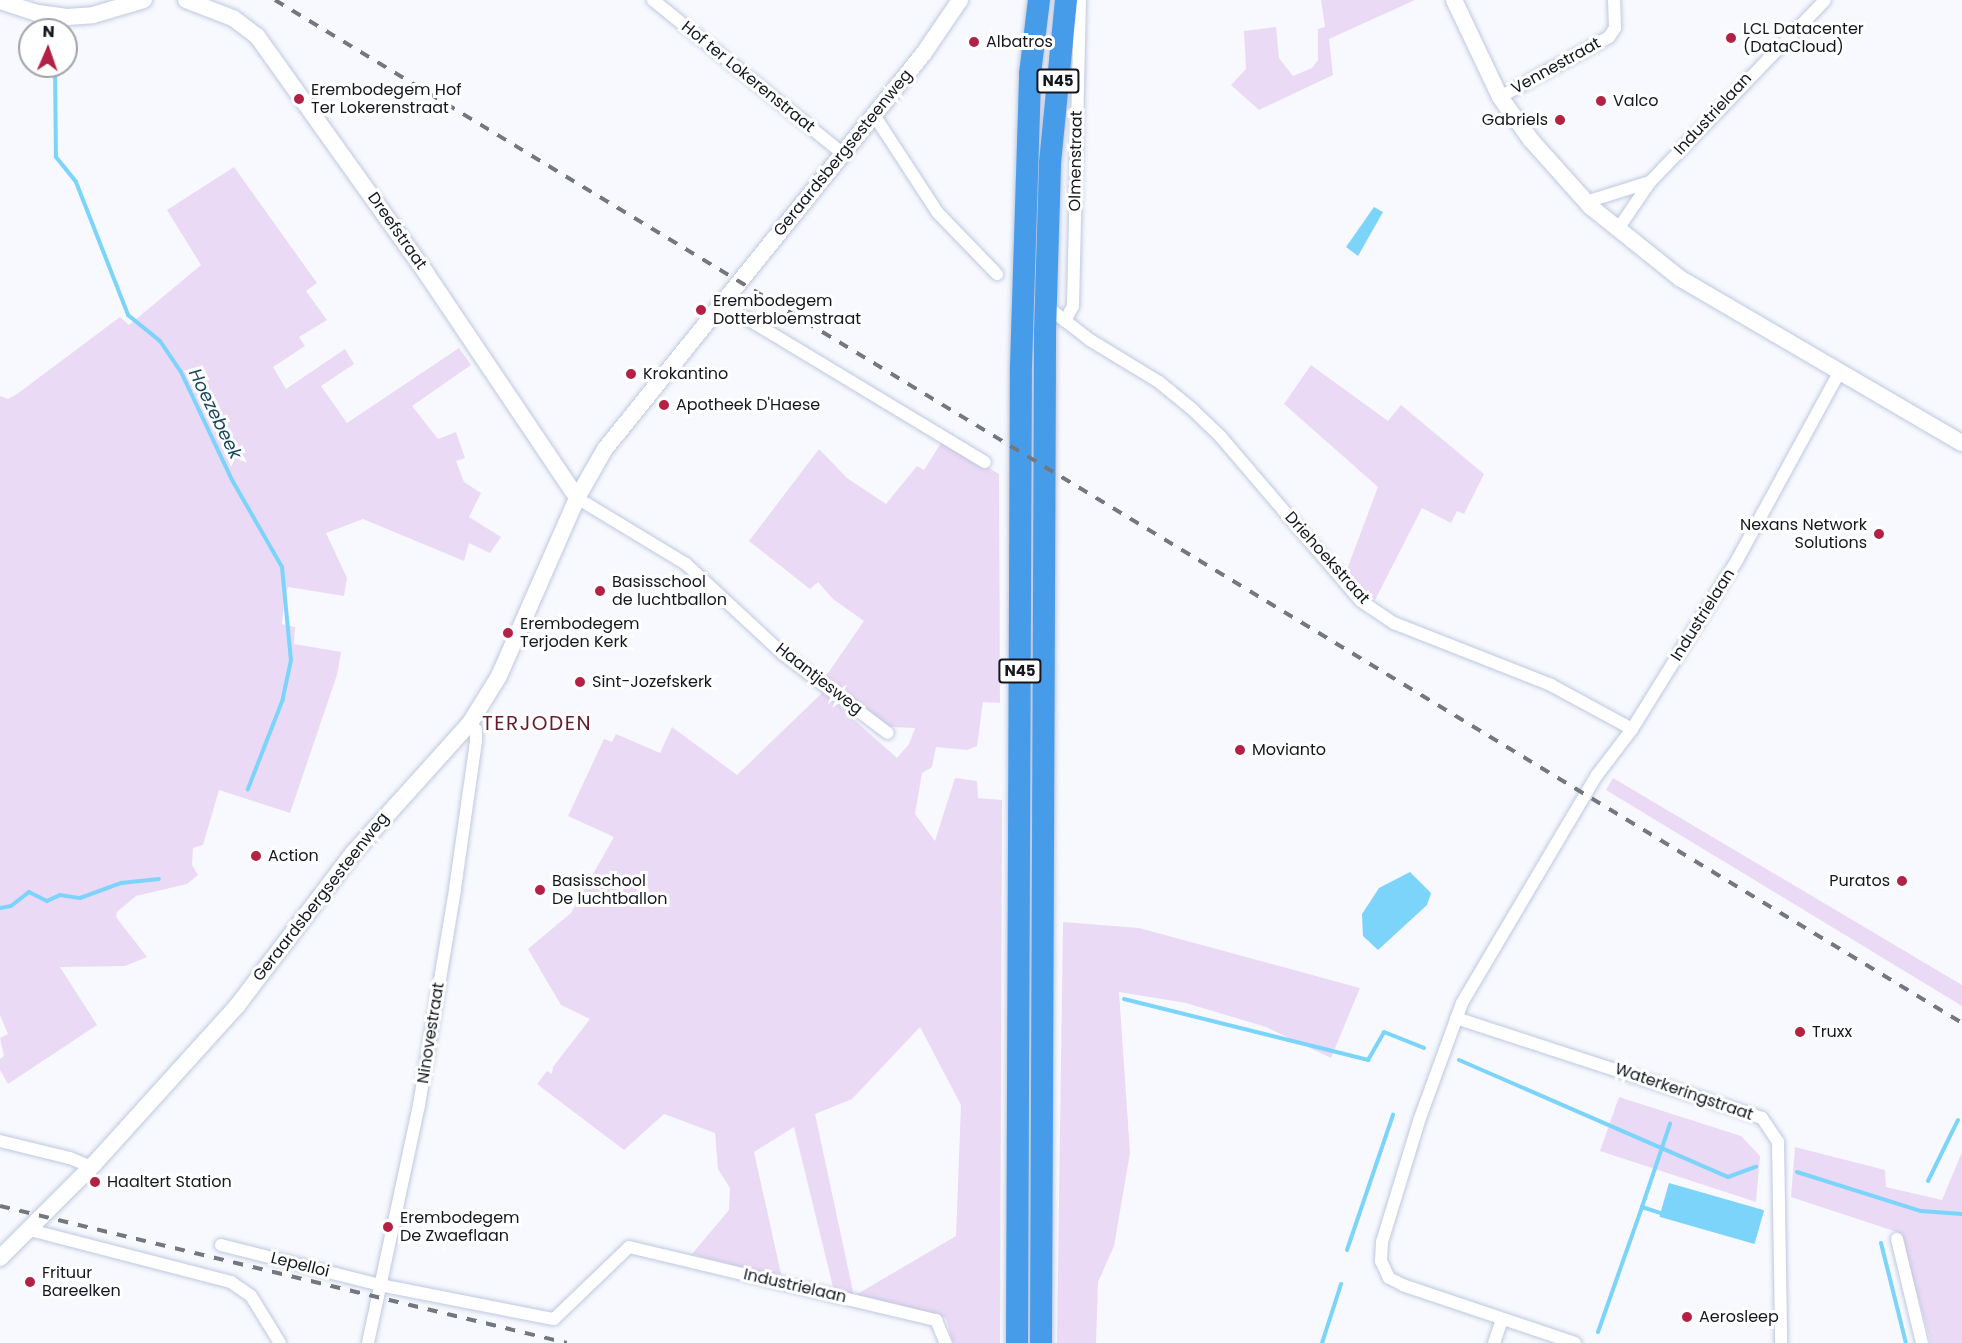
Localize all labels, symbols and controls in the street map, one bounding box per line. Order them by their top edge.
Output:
street label: Hof ter Lokerenstraat [678,17,818,137]
north arrow [18,18,78,78]
place label: LCL Datacenter (DataCloud) [1743,19,1864,57]
text: N [42,20,55,43]
marker: LCL Datacenter (DataCloud) [1724,31,1738,45]
place label: Albatros [986,32,1053,52]
street label: Vennestraat [1508,34,1604,98]
marker: Albatros [967,35,981,49]
street label: Geraardsbergsesteenweg [770,66,916,240]
road number: N45 [1036,69,1080,93]
street label: Industrielaan [1670,69,1756,159]
place label: Erembodegem Hof Ter Lokerenstraat [311,80,461,118]
place label: Valco [1613,91,1659,111]
marker: Erembodegem Hof Ter Lokerenstraat [292,92,306,106]
marker: Valco [1594,94,1608,108]
street label: Olmenstraat [1066,110,1086,212]
place label: Gabriels [1482,110,1548,130]
marker: Gabriels [1553,113,1567,127]
street label: Dreefstraat [363,189,431,273]
place label: Erembodegem Dotterbloemstraat [713,291,861,329]
marker: Erembodegem Dotterbloemstraat [694,303,708,317]
place label: Krokantino [643,364,728,384]
water label: Hoezebeek [184,365,246,463]
marker: Krokantino [624,367,638,381]
place label: Apotheek D'Haese [676,395,820,415]
marker: Apotheek D'Haese [657,398,671,412]
street label: Driehoekstraat [1281,508,1373,608]
place label: Nexans Network Solutions [1740,515,1867,553]
marker: Nexans Network Solutions [1872,527,1886,541]
street label: Industrielaan [1667,565,1739,665]
place label: Basisschool de luchtballon [612,572,727,610]
marker: Basisschool de luchtballon [593,584,607,598]
place label: Erembodegem Terjoden Kerk [520,614,640,652]
marker: Erembodegem Terjoden Kerk [501,626,515,640]
street label: Haantjesweg [772,639,866,719]
road number: N45 [998,659,1042,683]
place label: Sint-Jozefskerk [592,672,712,692]
marker: Sint-Jozefskerk [573,675,587,689]
district label: TERJODEN [482,711,592,735]
place label: Movianto [1252,740,1326,760]
marker: Movianto [1233,743,1247,757]
street label: Geraardsbergsesteenweg [249,809,393,985]
place label: Action [268,846,319,866]
marker: Action [249,849,263,863]
place label: Basisschool De luchtballon [552,871,667,909]
place label: Puratos [1829,871,1890,891]
marker: Puratos [1895,874,1909,888]
marker: Basisschool De luchtballon [533,883,547,897]
street label: Ninovestraat [414,981,448,1085]
place label: Truxx [1812,1022,1852,1042]
marker: Truxx [1793,1025,1807,1039]
street label: Waterkeringstraat [1612,1059,1756,1125]
place label: Haaltert Station [107,1172,232,1192]
marker: Haaltert Station [88,1175,102,1189]
place label: Erembodegem De Zwaeflaan [400,1208,520,1246]
marker: Erembodegem De Zwaeflaan [381,1220,395,1234]
street label: Lepelloi [269,1248,331,1282]
place label: Frituur Bareelken [42,1263,121,1301]
street label: Industrielaan [742,1265,848,1307]
marker: Frituur Bareelken [23,1275,37,1289]
place label: Aerosleep [1699,1307,1779,1327]
marker: Aerosleep [1680,1310,1694,1324]

